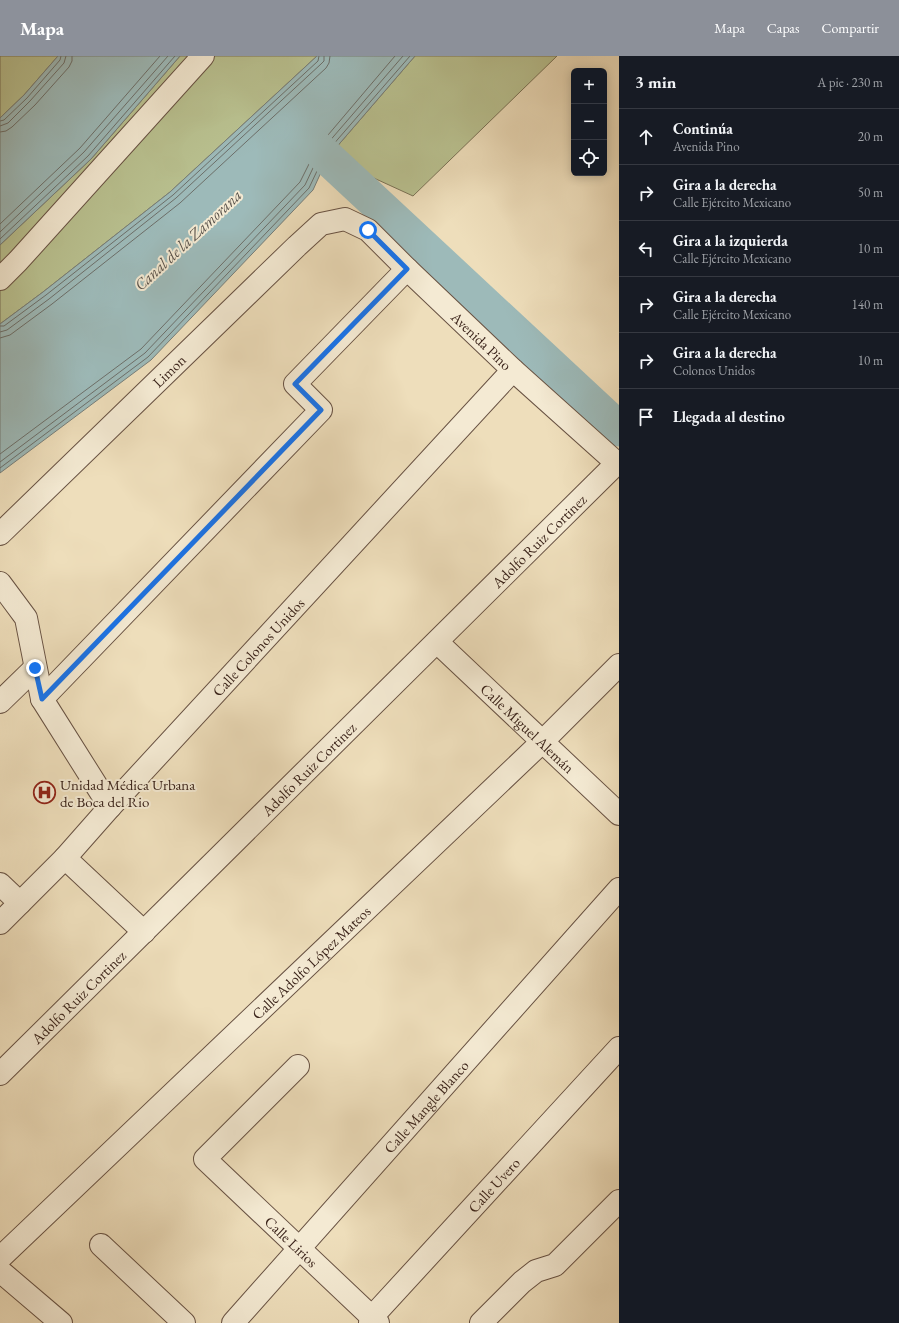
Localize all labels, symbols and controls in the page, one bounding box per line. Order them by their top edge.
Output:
text: Mapa [20,16,64,41]
text: Mapa [714,19,745,37]
text: Capas [767,19,799,37]
text: Compartir [821,19,879,37]
map controls [571,68,607,176]
button: + [571,68,607,104]
text: 3 min [635,71,676,93]
text: A pie · 230 m [817,74,883,91]
button: − [571,104,607,140]
text: Continúa [673,119,733,138]
icon: ahead [635,126,657,148]
text: 20 m [858,128,883,145]
text: Avenida Pino [673,138,740,155]
button: locate [571,140,607,176]
text: Gira a la derecha [673,175,777,194]
icon: right [635,182,657,204]
text: 50 m [858,184,883,201]
water label: Canal de la Zamorana [130,185,246,295]
text: Calle Ejército Mexicano [673,194,791,211]
route start [359,221,377,239]
text: Gira a la izquierda [673,231,788,250]
icon: left [635,238,657,260]
text: 10 m [858,240,883,257]
text: Calle Ejército Mexicano [673,250,791,267]
text: Gira a la derecha [673,287,777,306]
icon: right [635,294,657,316]
text: 140 m [852,296,883,313]
street label: Avenida Pino [447,306,516,374]
text: Calle Ejército Mexicano [673,306,791,323]
text: Gira a la derecha [673,343,777,362]
street label: Limon [148,350,190,391]
icon: right [635,350,657,372]
text: 10 m [858,352,883,369]
text: Colonos Unidos [673,362,755,379]
icon: arrive [635,406,657,428]
text: Llegada al destino [673,407,785,426]
street label: Adolfo Ruiz Cortinez [487,489,590,592]
street label: Calle Colonos Unidos [208,593,308,700]
route end [26,659,44,677]
street label: Calle Miguel Alemán [477,679,579,777]
street label: Adolfo Ruiz Cortinez [256,717,360,820]
place label: Unidad Médica Urbana de Boca del Rio [60,775,195,811]
hospital icon: Unidad Médica Urbana de Boca del Rio [32,780,58,806]
street label: Calle Adolfo López Mateos [247,901,374,1023]
street label: Adolfo Ruiz Cortinez [26,945,130,1048]
street label: Calle Mangle Blanco [379,1056,472,1157]
street label: Calle Uvero [463,1153,524,1216]
street label: Calle Lirios [261,1212,322,1271]

